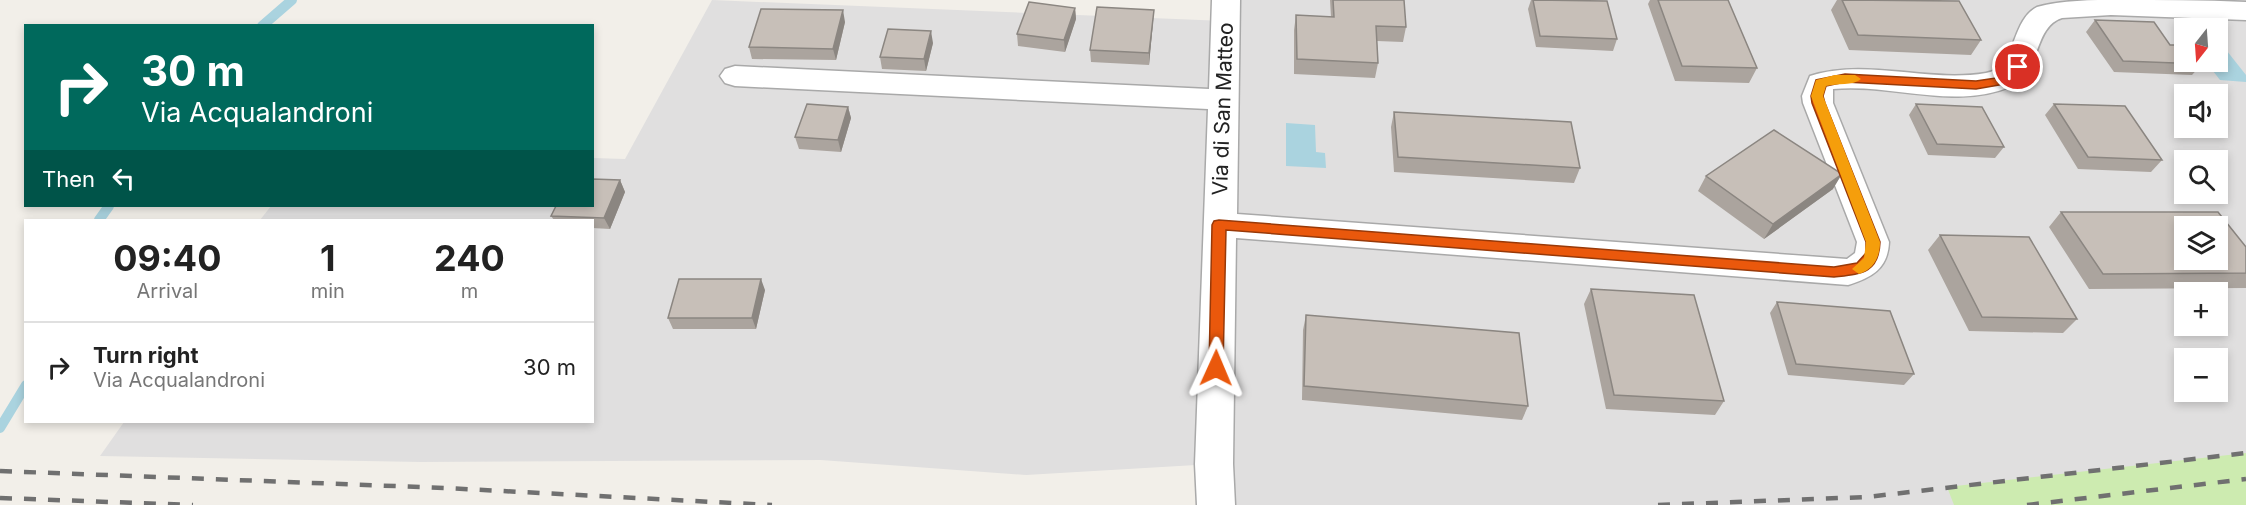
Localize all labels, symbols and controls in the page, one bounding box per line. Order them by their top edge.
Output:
north arrow [2174,18,2228,72]
map controls [2174,18,2228,402]
street label: Via di San Matteo [1207,22,1238,196]
pin [1992,41,2043,92]
text: 30 m [141,45,245,96]
icon: right [42,48,120,126]
icon: arrive [2001,50,2034,83]
button: sound [2174,84,2228,138]
text: Via Acqualandroni [141,96,373,129]
button: search [2174,150,2228,204]
icon: left [107,162,140,195]
text: Then [42,166,95,192]
button: layers [2174,216,2228,270]
text: 09:40 [113,236,222,280]
text: 1 [320,236,336,280]
text: 240 [434,236,505,280]
text: Arrival [137,279,198,303]
text: min [311,279,345,303]
text: m [461,279,478,303]
button: + [2174,282,2228,336]
position arrow [1184,336,1248,400]
text: Turn right [93,342,199,368]
button: − [2174,348,2228,402]
icon: right [42,351,75,384]
text: 30 m [523,354,576,380]
text: Via Acqualandroni [93,368,265,392]

